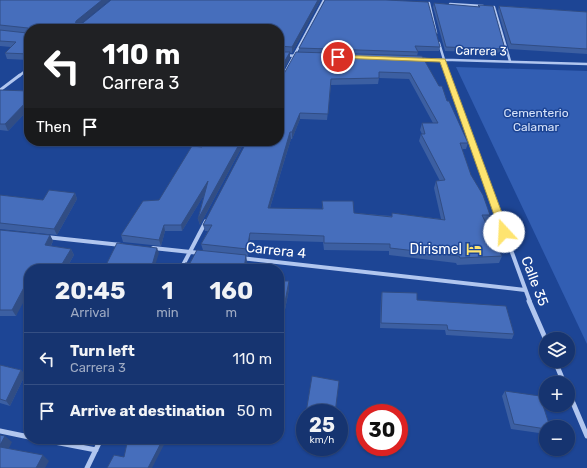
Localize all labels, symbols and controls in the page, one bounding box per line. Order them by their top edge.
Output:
text: 110 m [102,38,180,71]
icon: left [36,40,88,92]
pin [321,40,355,74]
street label: Carrera 3 [455,44,507,58]
icon: arrive [327,46,349,68]
text: Carrera 3 [102,72,179,94]
park label: Cementerio Calamar [503,106,569,134]
icon: arrive [79,116,101,138]
text: Then [36,118,71,136]
position arrow [483,211,525,253]
street label: Carrera 4 [245,239,307,262]
hotel icon: Dirismel [465,240,483,258]
place label: Dirismel [409,241,462,258]
street label: Calle 35 [517,254,552,308]
text: 20:45 [55,277,126,305]
text: 1 [162,277,173,305]
text: 160 [209,277,253,305]
text: Arrival [71,305,110,320]
text: min [156,305,179,320]
text: m [226,305,237,320]
map controls [539,332,575,456]
button: layers [539,332,575,368]
text: Turn left [70,342,135,360]
icon: left [36,348,58,370]
text: 110 m [233,350,272,368]
text: Carrera 3 [70,360,126,375]
button: + [539,376,575,412]
icon: arrive [36,400,58,422]
text: Arrive at destination [70,402,225,420]
text: 50 m [237,402,272,420]
speed limit sign: 30 [356,404,408,456]
text: 25 [309,413,335,437]
button: − [539,420,575,456]
text: km/h [310,434,334,446]

